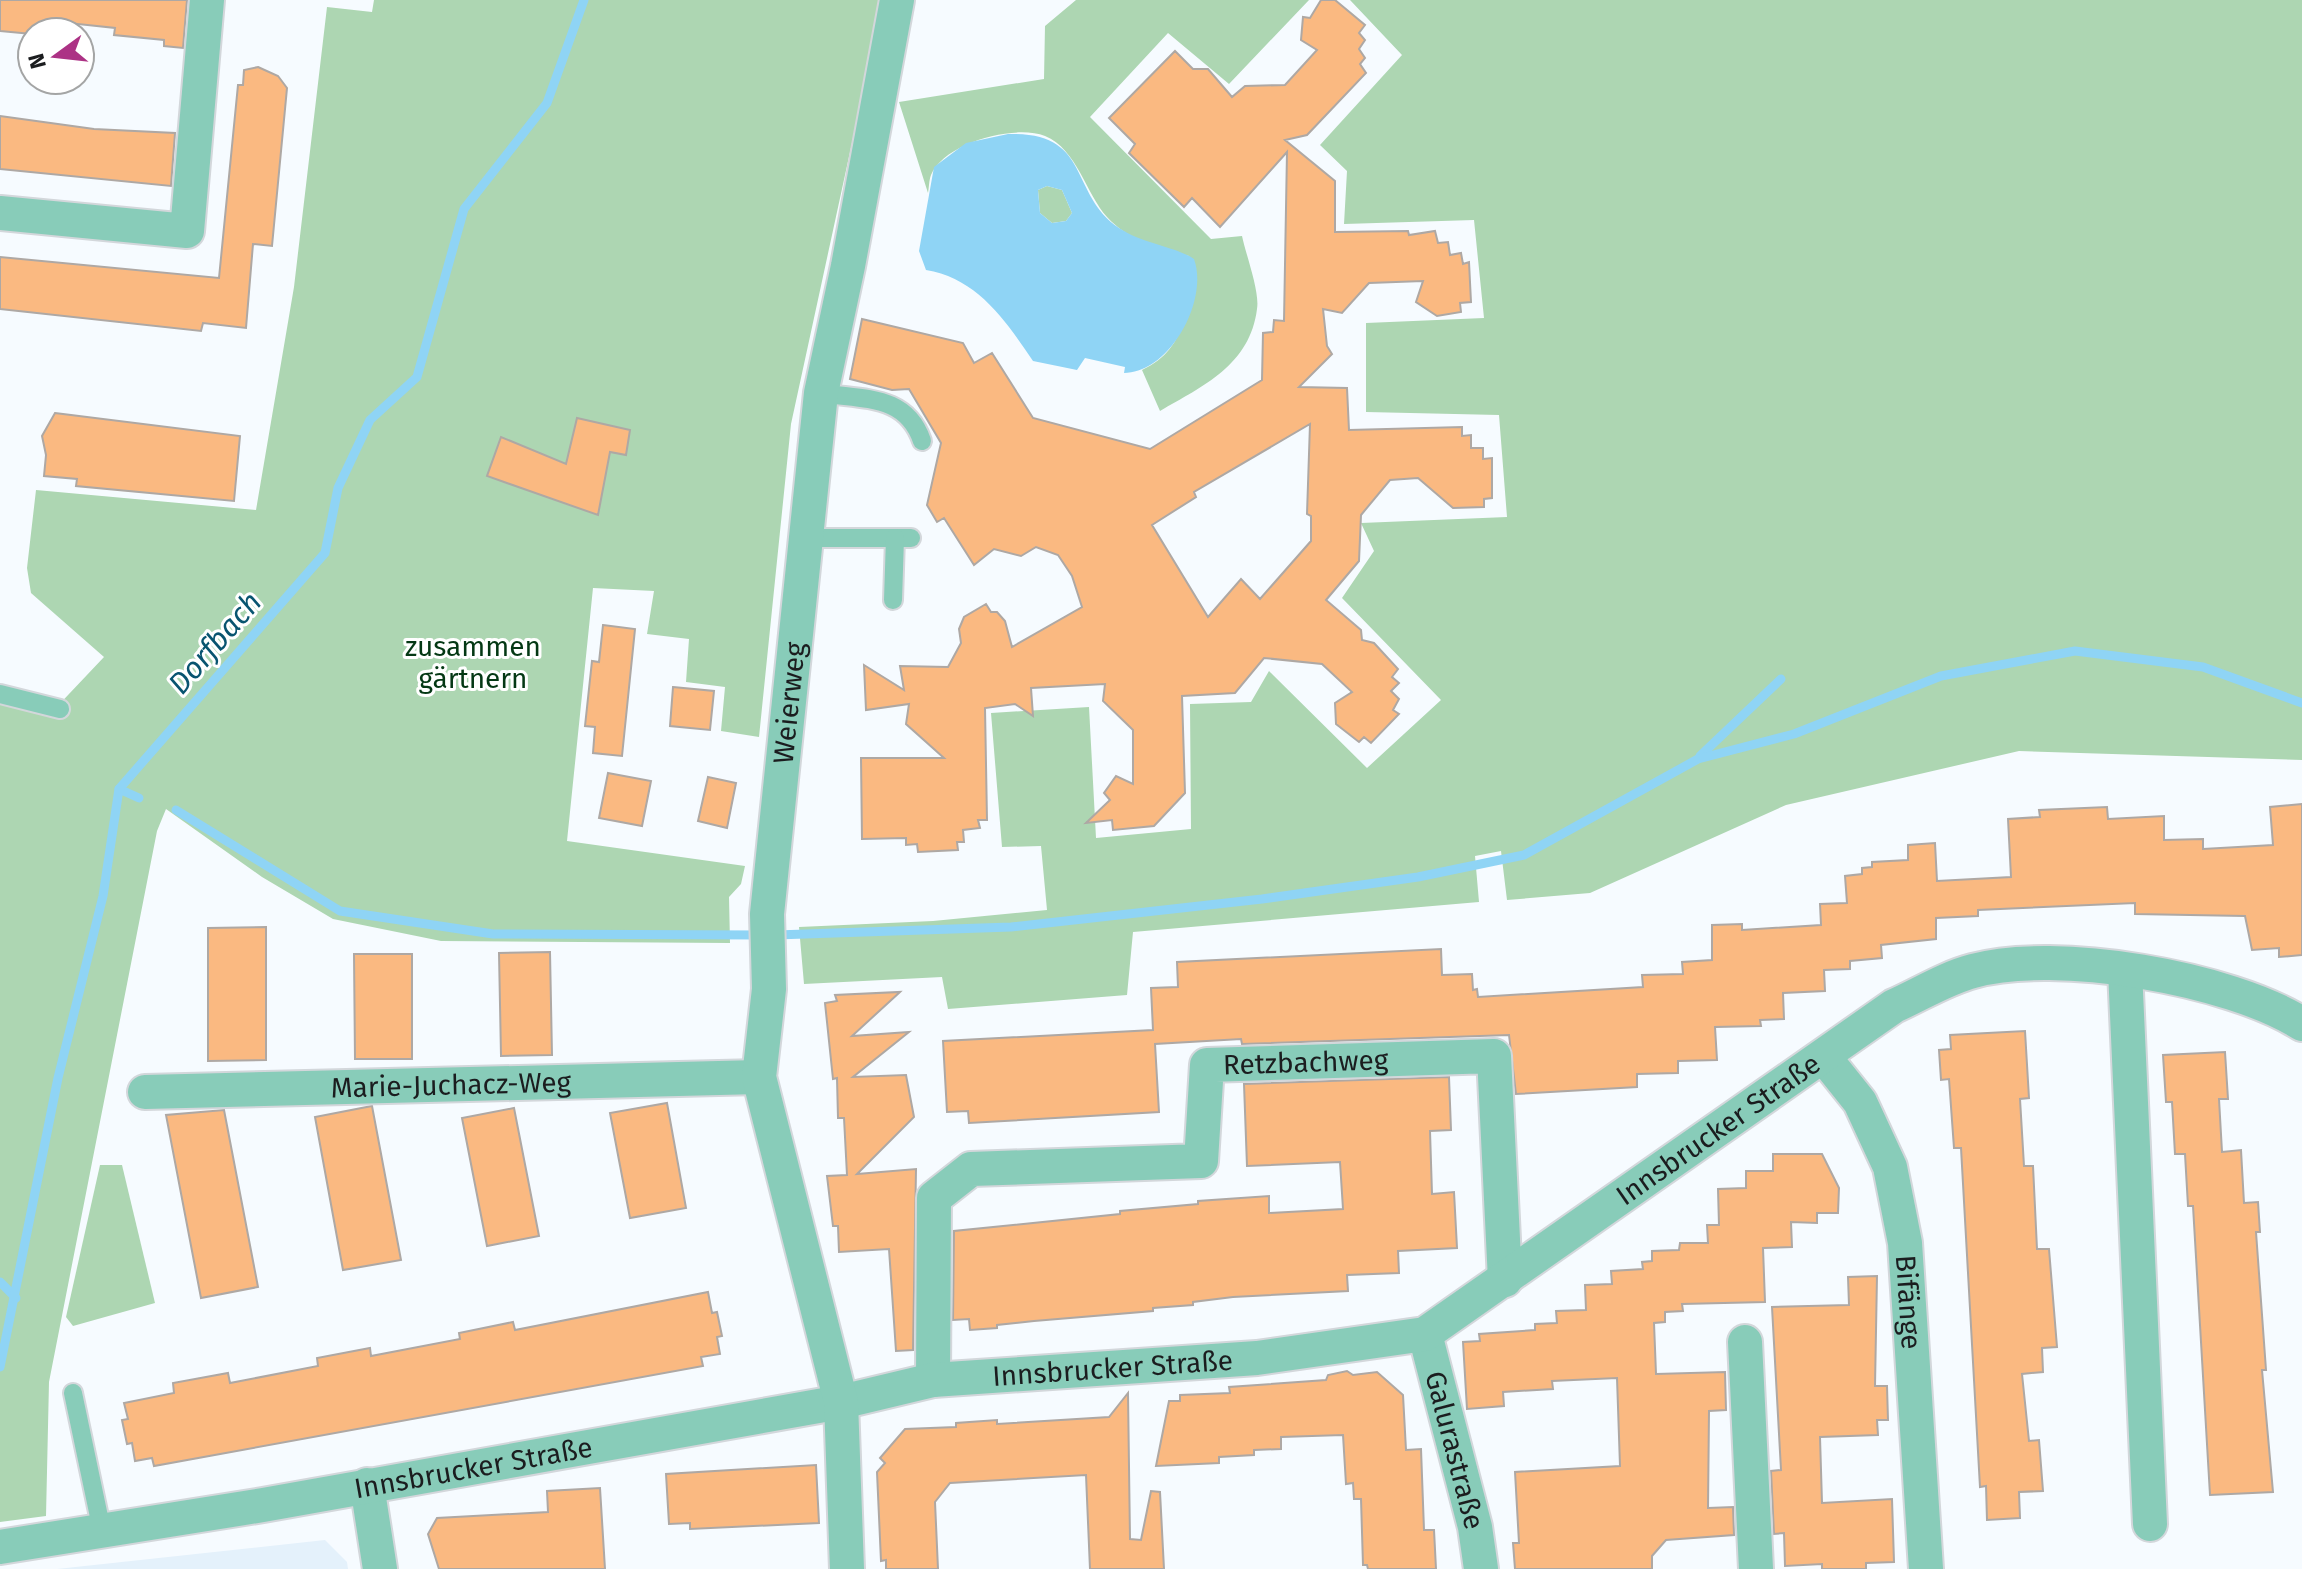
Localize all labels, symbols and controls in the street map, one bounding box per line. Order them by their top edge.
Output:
north arrow [16,16,96,96]
text: N [22,51,52,72]
water label: Dorfbach [161,584,269,702]
park label: zusammen gärtnern [405,630,541,695]
street label: Weierweg [766,640,812,765]
street label: Retzbachweg [1222,1043,1389,1081]
street label: Innsbrucker Straße [1610,1046,1826,1212]
street label: Marie-Juchacz-Weg [330,1065,572,1104]
street label: Bifänge [1889,1254,1928,1351]
street label: Innsbrucker Straße [991,1343,1234,1392]
street label: Galurastraße [1419,1368,1491,1533]
street label: Innsbrucker Straße [352,1430,595,1505]

